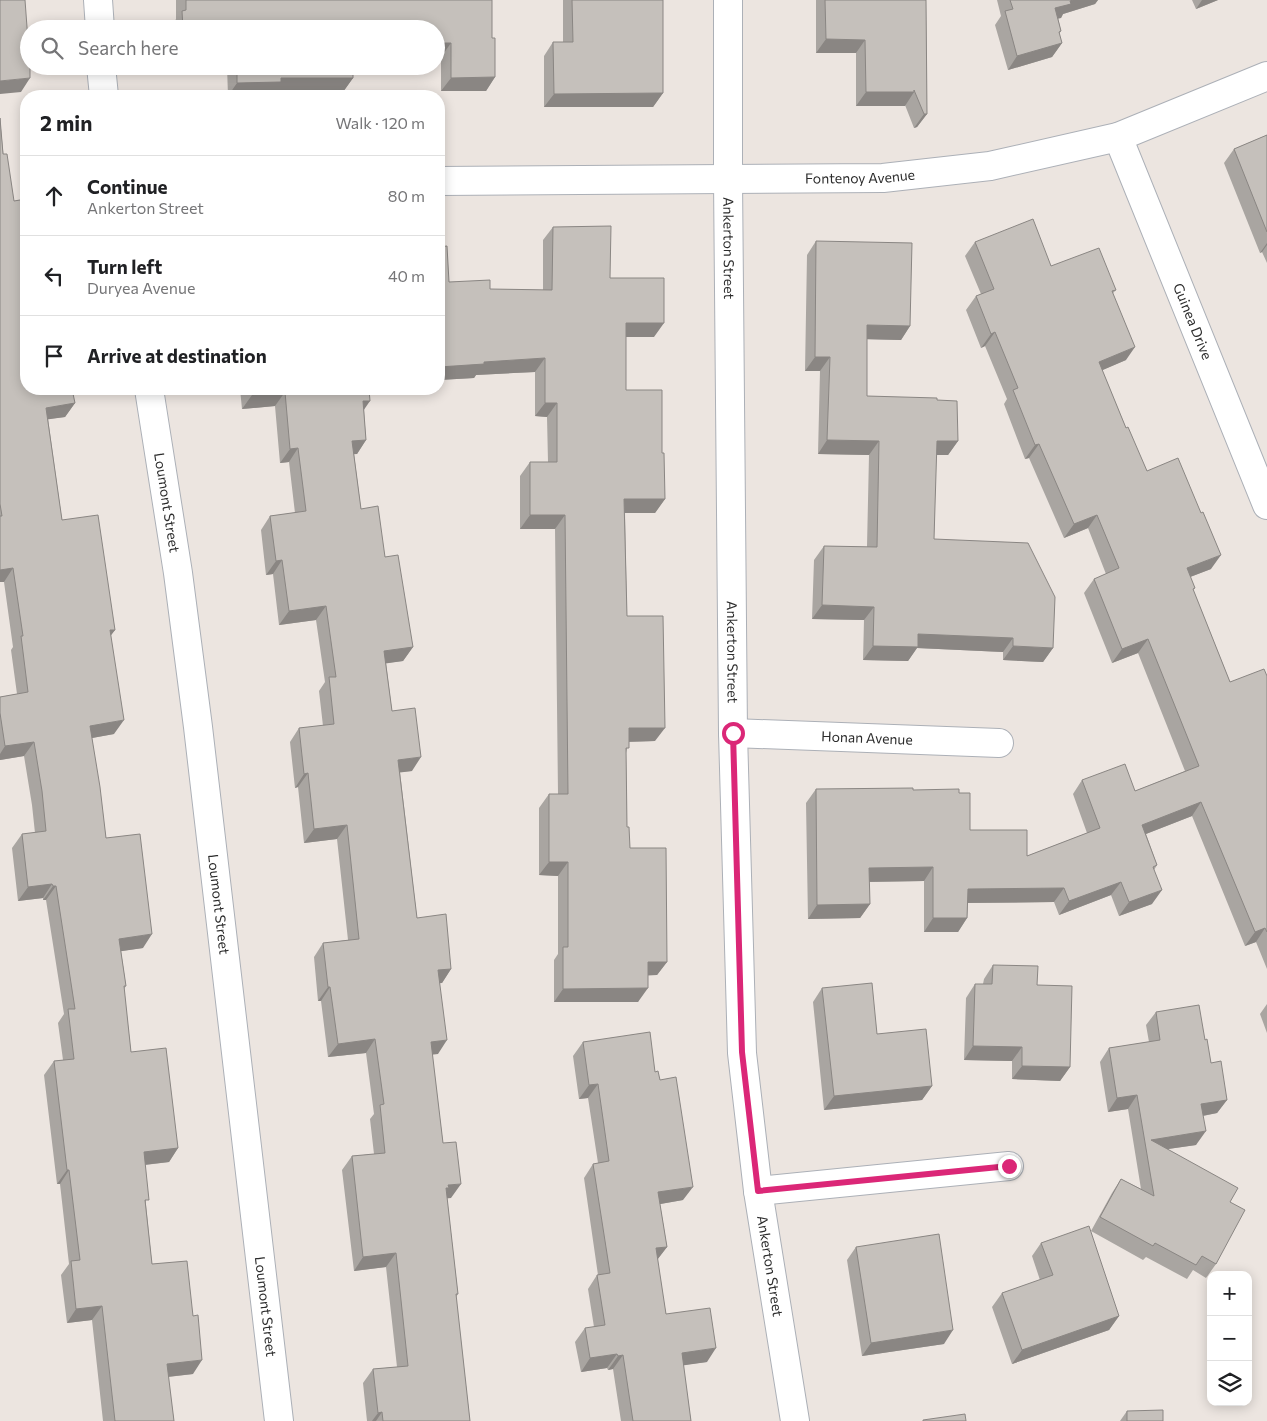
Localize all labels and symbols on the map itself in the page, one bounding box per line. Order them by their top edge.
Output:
street label: Fontenoy Avenue [805,165,916,187]
street label: Ankerton Street [720,197,738,299]
street label: Guinea Drive [1170,281,1216,362]
street label: Loumont Street [151,451,184,554]
street label: Ankerton Street [724,601,742,703]
route start [722,722,745,745]
street label: Honan Avenue [821,727,913,748]
street label: Loumont Street [205,853,234,956]
route end [998,1155,1021,1178]
street label: Ankerton Street [754,1214,787,1318]
street label: Loumont Street [252,1255,280,1358]

